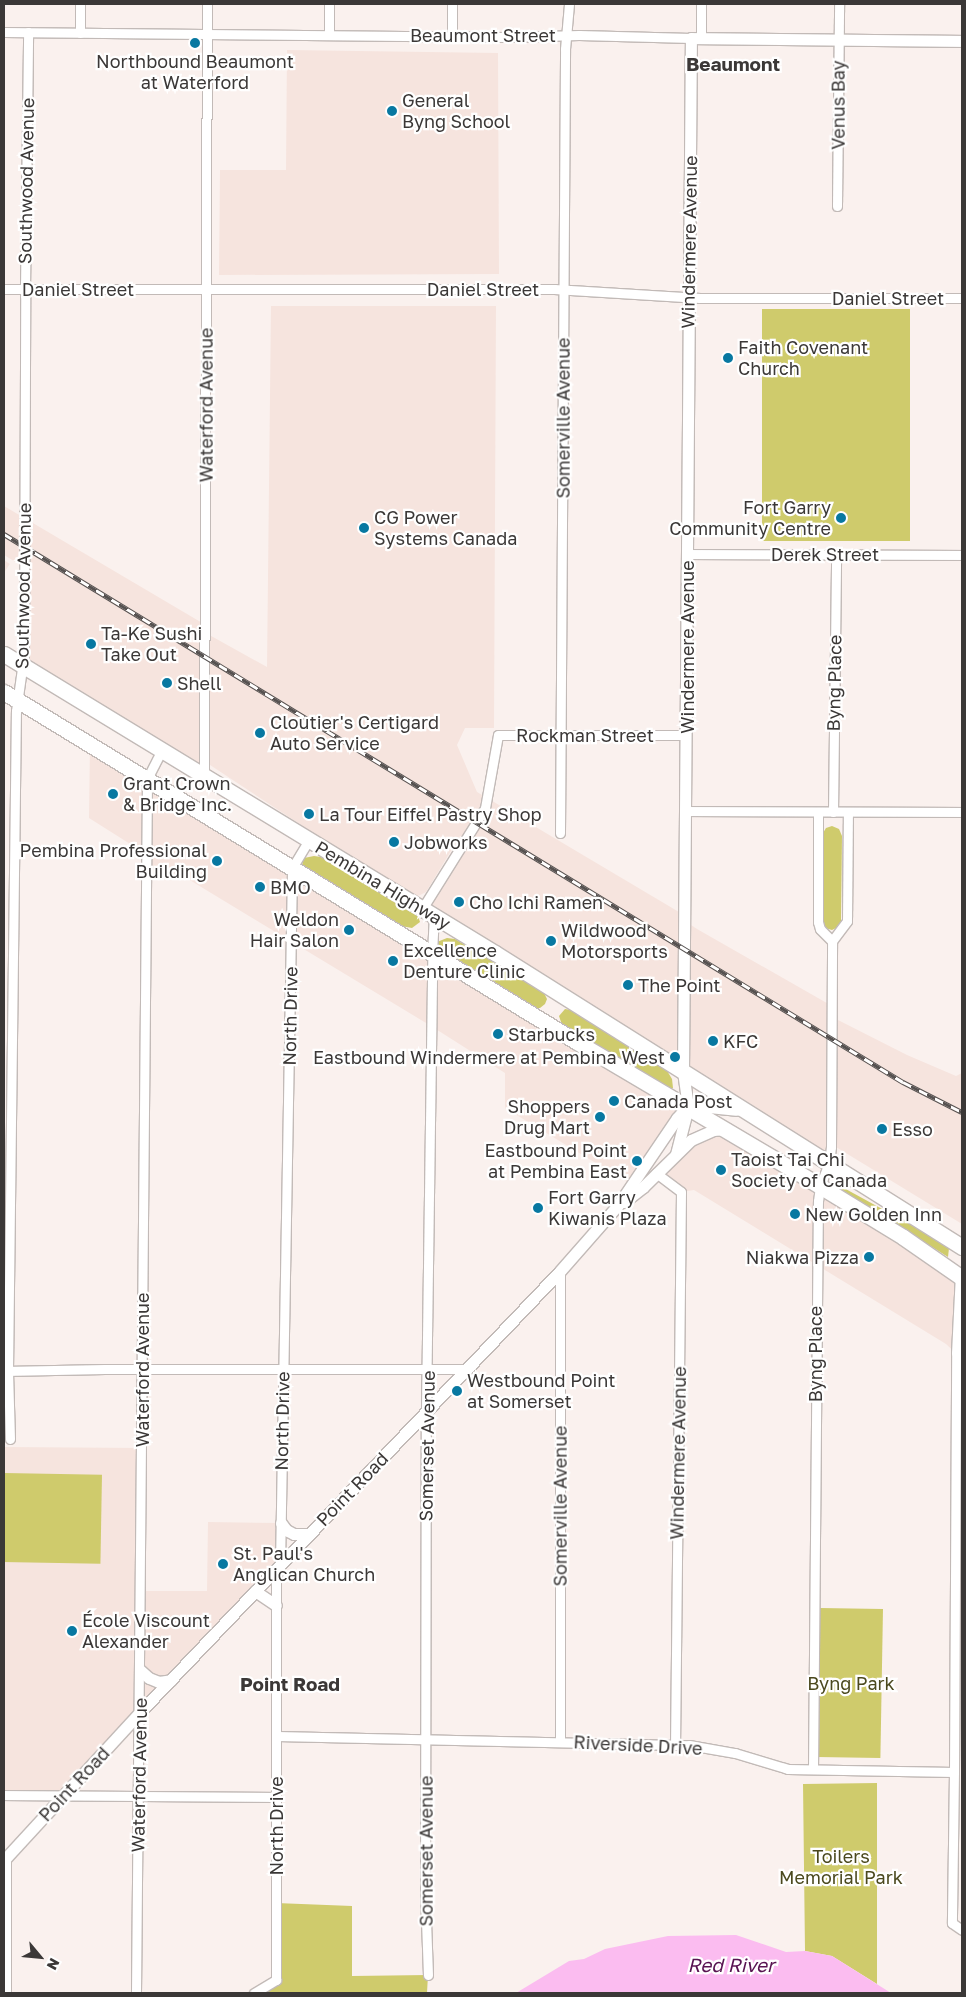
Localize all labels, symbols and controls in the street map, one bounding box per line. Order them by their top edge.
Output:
street label: Beaumont Street [410,24,556,46]
marker: Northbound Beaumont at Waterford [189,37,201,49]
place label: Northbound Beaumont at Waterford [96,51,294,94]
district label: Beaumont [686,53,780,75]
street label: Venus Bay [827,60,849,150]
place label: General Byng School [402,90,510,132]
street label: Southwood Avenue [14,98,38,264]
marker: General Byng School [386,105,398,117]
street label: Windermere Avenue [677,155,701,329]
street label: Daniel Street [22,278,134,300]
street label: Daniel Street [427,278,539,300]
street label: Daniel Street [832,287,944,309]
street label: Waterford Avenue [195,328,217,482]
place label: Faith Covenant Church [738,337,868,379]
street label: Somerville Avenue [552,338,574,498]
marker: Faith Covenant Church [722,352,734,364]
place label: Fort Garry Community Centre [669,497,831,540]
street label: Southwood Avenue [11,503,35,669]
place label: CG Power Systems Canada [374,507,517,550]
marker: Fort Garry Community Centre [835,512,847,524]
marker: CG Power Systems Canada [358,522,370,534]
street label: Derek Street [771,543,879,565]
street label: Windermere Avenue [676,560,698,734]
place label: Ta-Ke Sushi Take Out [101,623,202,666]
street label: Byng Place [822,635,846,731]
marker: Ta-Ke Sushi Take Out [85,638,97,650]
place label: Shell [177,672,222,694]
marker: Shell [161,677,173,689]
place label: Cloutier's Certigard Auto Service [270,712,439,754]
street label: Rockman Street [516,724,654,746]
marker: Cloutier's Certigard Auto Service [254,727,266,739]
place label: Grant Crown & Bridge Inc. [123,773,232,816]
marker: Grant Crown & Bridge Inc. [107,788,119,800]
place label: La Tour Eiffel Pastry Shop [319,803,542,825]
marker: La Tour Eiffel Pastry Shop [303,808,315,820]
place label: Jobworks [404,831,488,853]
street label: Pembina Highway [311,836,455,934]
marker: Jobworks [388,836,400,848]
place label: Pembina Professional Building [20,840,207,882]
marker: Pembina Professional Building [211,855,223,867]
place label: BMO [270,876,311,898]
marker: BMO [254,881,266,893]
place label: Cho Ichi Ramen [469,891,603,913]
marker: Cho Ichi Ramen [453,896,465,908]
place label: Weldon Hair Salon [250,909,339,952]
place label: Wildwood Motorsports [561,920,668,962]
marker: Weldon Hair Salon [343,924,355,936]
marker: Wildwood Motorsports [545,935,557,947]
place label: Excellence Denture Clinic [403,940,525,982]
marker: Excellence Denture Clinic [387,955,399,967]
street label: North Drive [278,966,302,1066]
place label: The Point [638,974,720,996]
marker: The Point [622,979,634,991]
place label: Starbucks [508,1023,595,1045]
marker: Starbucks [492,1028,504,1040]
place label: KFC [723,1030,758,1052]
marker: KFC [707,1035,719,1047]
place label: Eastbound Windermere at Pembina West [313,1046,665,1068]
marker: Eastbound Windermere at Pembina West [669,1051,681,1063]
place label: Canada Post [624,1090,733,1112]
marker: Canada Post [608,1095,620,1107]
place label: Shoppers Drug Mart [504,1096,590,1138]
marker: Shoppers Drug Mart [594,1111,606,1123]
place label: Esso [892,1118,933,1140]
marker: Esso [876,1123,888,1135]
place label: Eastbound Point at Pembina East [485,1140,627,1182]
place label: Taoist Tai Chi Society of Canada [731,1149,887,1192]
marker: Eastbound Point at Pembina East [631,1155,643,1167]
marker: Taoist Tai Chi Society of Canada [715,1164,727,1176]
place label: Fort Garry Kiwanis Plaza [548,1187,667,1230]
marker: Fort Garry Kiwanis Plaza [532,1202,544,1214]
place label: New Golden Inn [805,1203,942,1225]
marker: New Golden Inn [789,1208,801,1220]
place label: Niakwa Pizza [746,1246,859,1268]
marker: Niakwa Pizza [863,1251,875,1263]
street label: Waterford Avenue [131,1293,153,1447]
street label: Byng Place [804,1306,826,1402]
street label: Windermere Avenue [666,1366,690,1540]
street label: Somerset Avenue [415,1370,439,1522]
place label: Westbound Point at Somerset [467,1370,615,1412]
street label: North Drive [270,1371,294,1471]
marker: Westbound Point at Somerset [451,1385,463,1397]
street label: Somerville Avenue [549,1426,571,1586]
street label: Point Road [312,1448,392,1530]
place label: St. Paul's Anglican Church [233,1543,375,1586]
marker: St. Paul's Anglican Church [217,1558,229,1570]
place label: École Viscount Alexander [82,1610,210,1652]
marker: École Viscount Alexander [66,1625,78,1637]
park label: Byng Park [807,1672,895,1694]
district label: Point Road [240,1673,340,1695]
street label: Waterford Avenue [127,1697,151,1853]
street label: Riverside Drive [573,1731,703,1759]
street label: Point Road [34,1742,114,1826]
street label: North Drive [265,1776,287,1876]
street label: Somerset Avenue [415,1776,437,1926]
park label: Toilers Memorial Park [779,1846,903,1888]
north arrow [15,1932,65,1982]
water label: Red River [688,1954,774,1976]
text: N [44,1956,64,1973]

